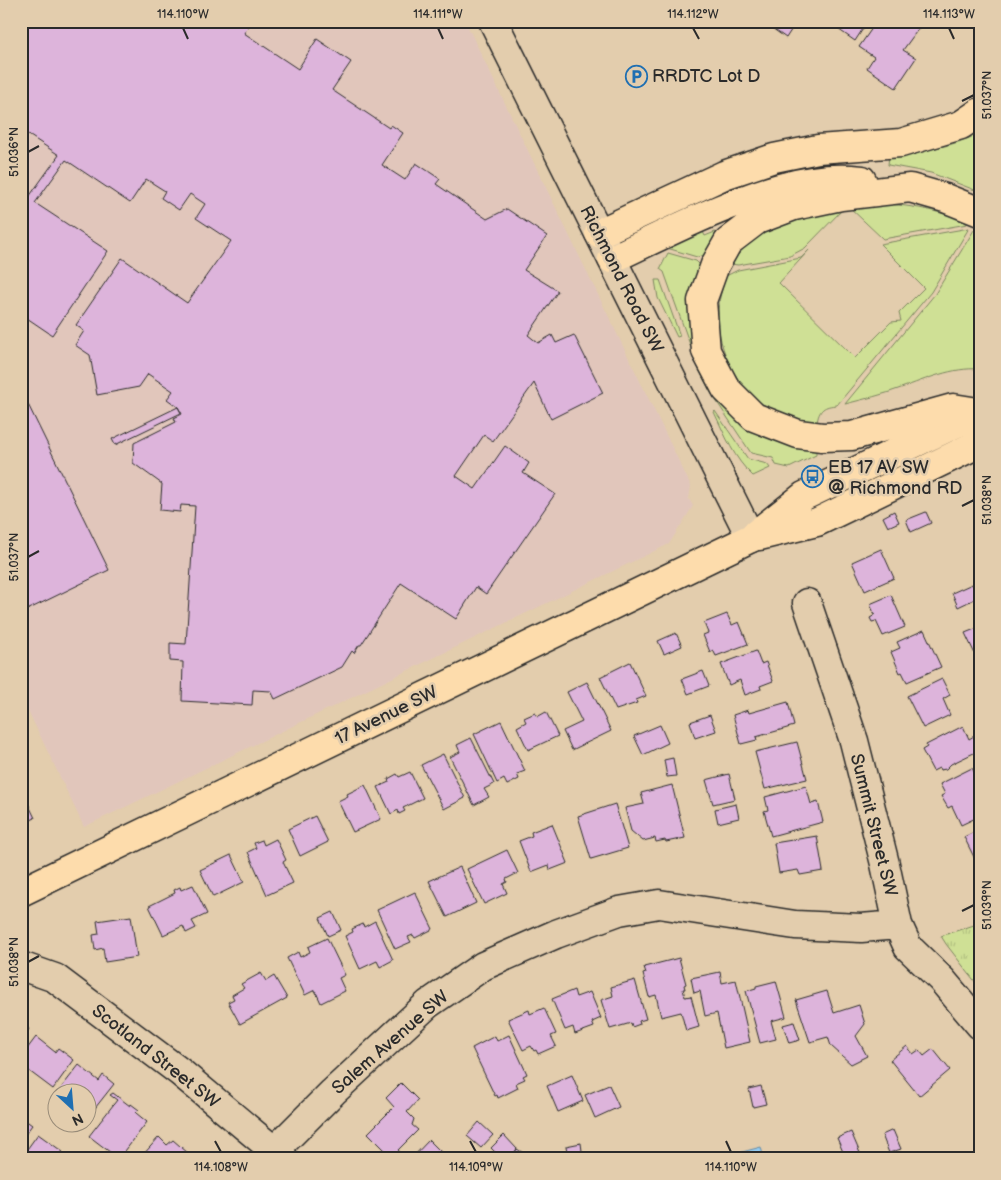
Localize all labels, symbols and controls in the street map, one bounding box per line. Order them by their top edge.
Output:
text: 114.110°W [157,7,209,22]
text: 114.111°W [413,7,463,22]
text: 114.112°W [667,7,719,22]
text: 114.113°W [923,7,975,22]
parking icon: RRDTC Lot D [624,64,648,88]
place label: RRDTC Lot D [652,66,760,87]
text: 51.037°N [980,71,995,119]
text: 51.036°N [7,127,22,177]
street label: Richmond Road SW [575,202,668,357]
place label: EB 17 AV SW @ Richmond RD [828,457,962,499]
bus stop icon: EB 17 AV SW @ Richmond RD [800,465,824,489]
text: 51.038°N [980,475,995,525]
text: 51.037°N [7,533,22,581]
street label: 17 Avenue SW [331,681,442,749]
street label: Summit Street SW [846,752,902,899]
text: 51.039°N [980,880,995,930]
text: 51.038°N [7,937,22,987]
street label: Salem Avenue SW [328,986,453,1099]
street label: Scotland Street SW [88,1000,224,1113]
north arrow [48,1082,98,1132]
text: N [69,1109,86,1129]
text: 114.108°W [194,1160,248,1175]
text: 114.109°W [449,1160,503,1175]
text: 114.110°W [705,1160,757,1175]

